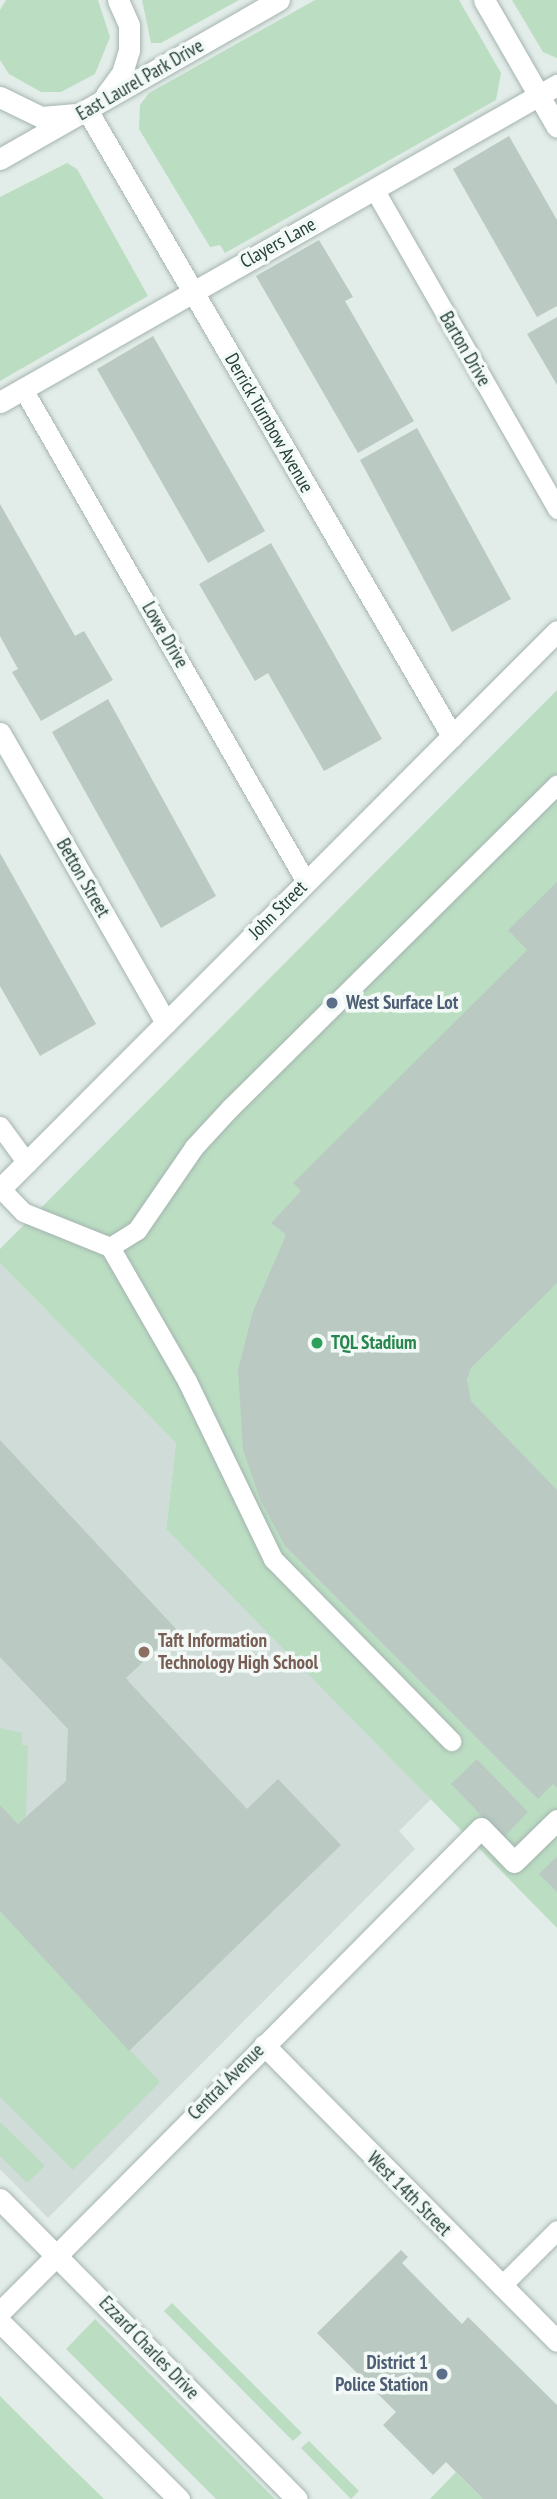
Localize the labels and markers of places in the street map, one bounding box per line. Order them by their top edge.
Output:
place label: West Surface Lot [346,992,458,1014]
marker: West Surface Lot [324,995,340,1011]
place label: TQL Stadium [331,1332,417,1354]
marker: TQL Stadium [309,1335,325,1351]
place label: Taft Information Technology High School [158,1630,319,1674]
marker: Taft Information Technology High School [136,1644,152,1660]
place label: District 1 Police Station [335,2352,428,2396]
marker: District 1 Police Station [434,2366,450,2382]

